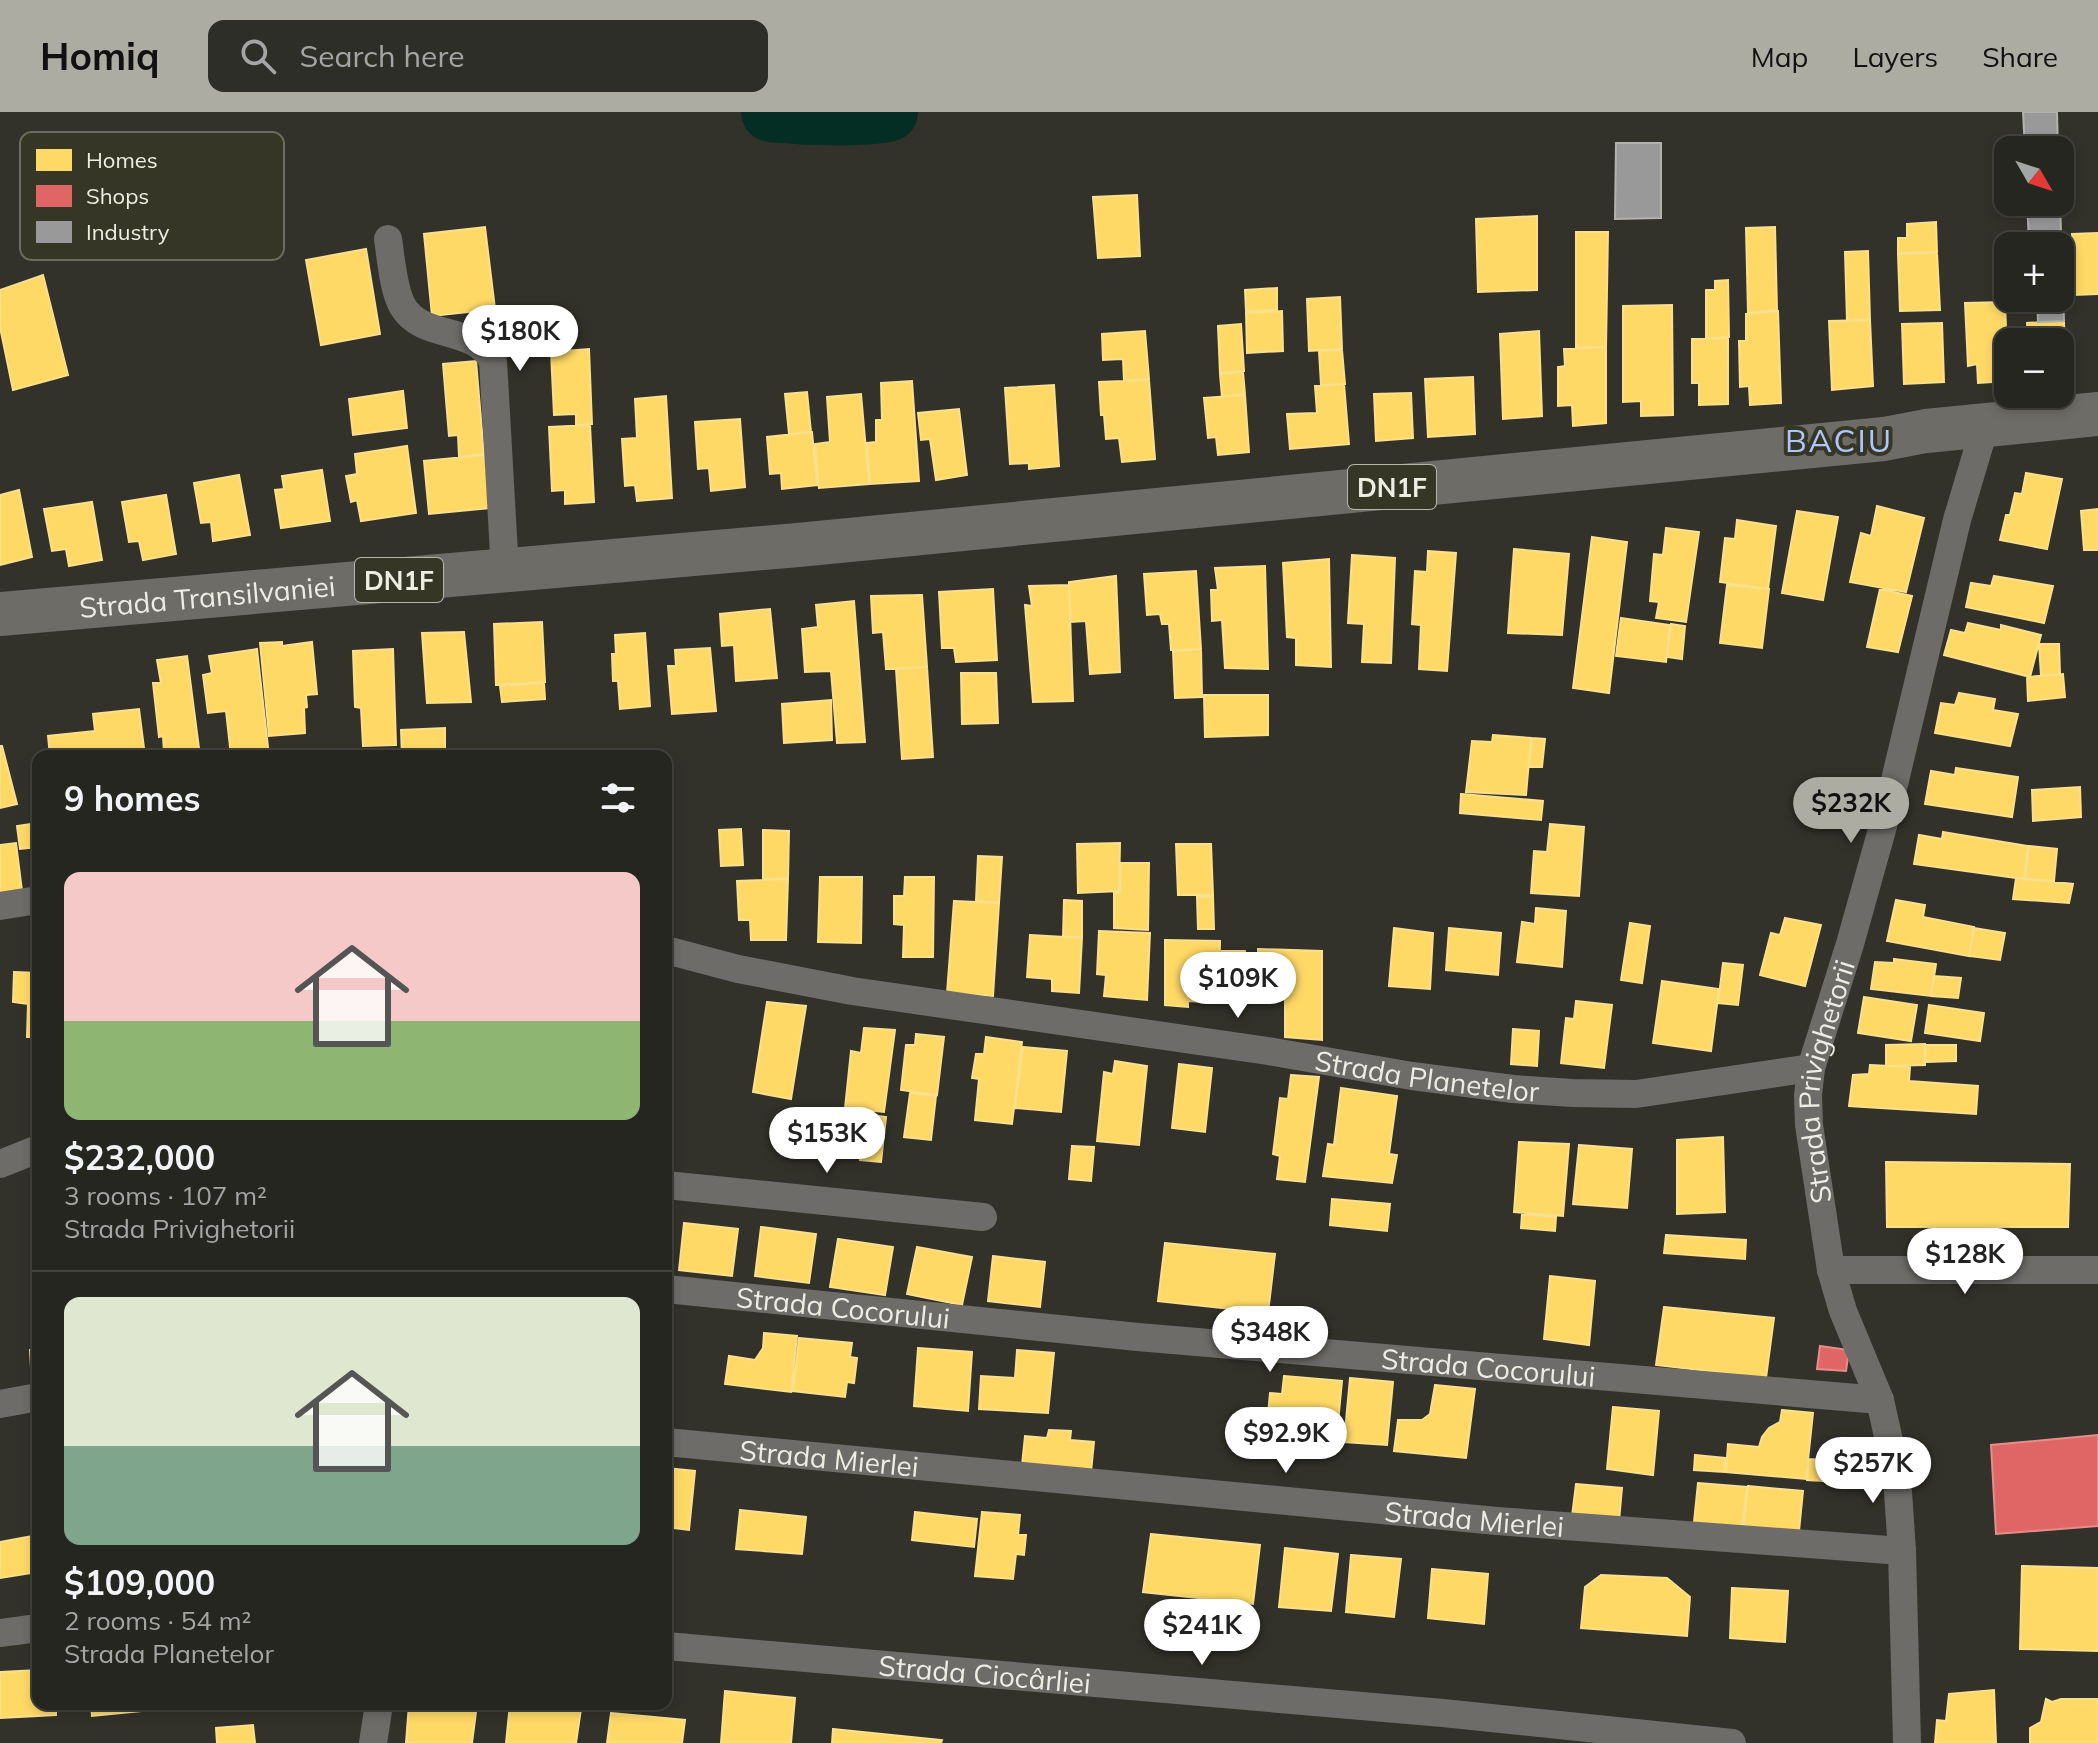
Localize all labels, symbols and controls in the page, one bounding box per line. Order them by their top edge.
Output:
search box [208,20,768,92]
text: Homiq [40,32,160,80]
icon: search [236,34,280,78]
text: Search here [300,37,464,75]
text: Map [1751,39,1808,74]
text: Layers [1852,39,1938,74]
text: Share [1982,39,2058,74]
legend [20,132,284,260]
north arrow [1994,136,2074,216]
map controls [1994,136,2074,408]
text: Homes [86,146,158,174]
text: Shops [86,182,149,210]
text: Industry [86,218,170,246]
button: + [1994,232,2074,312]
pin: $180K [464,305,576,373]
text: $180K [480,314,560,347]
button: − [1994,328,2074,408]
district label: BACIU [1785,420,1893,460]
road number: DN1F [1348,465,1436,509]
road number: DN1F [355,558,443,602]
street label: Strada Transilvaniei [78,568,337,625]
icon: filters [596,776,640,820]
text: 9 homes [64,777,201,820]
pin: $232K [1795,777,1907,845]
text: $232K [1811,786,1891,819]
icon: home [280,924,424,1068]
pin: $109K [1182,952,1294,1020]
street label: Strada Privighetorii [1790,955,1861,1206]
text: $109K [1198,961,1278,994]
street label: Strada Planetelor [1312,1042,1541,1108]
pin: $153K [771,1107,883,1175]
text: $153K [787,1116,867,1149]
text: $232,000 [64,1136,215,1179]
text: 3 rooms · 107 m² [64,1179,267,1212]
text: Strada Privighetorii [64,1212,295,1245]
pin: $128K [1909,1228,2021,1296]
text: $128K [1925,1237,2005,1270]
street label: Strada Cocorului [735,1279,952,1335]
pin: $348K [1214,1306,1326,1374]
text: $348K [1230,1315,1310,1348]
street label: Strada Cocorului [1380,1340,1597,1393]
icon: home [280,1349,424,1493]
pin: $92.9K [1221,1407,1351,1475]
text: $92.9K [1243,1416,1329,1449]
street label: Strada Mierlei [738,1432,920,1483]
pin: $257K [1817,1437,1929,1505]
text: $257K [1833,1446,1913,1479]
street label: Strada Mierlei [1383,1493,1565,1543]
text: $109,000 [64,1561,215,1604]
pin: $241K [1146,1599,1258,1667]
text: 2 rooms · 54 m² [64,1604,251,1637]
text: $241K [1162,1608,1242,1641]
text: Strada Planetelor [64,1637,274,1670]
street label: Strada Ciocârliei [877,1647,1092,1700]

